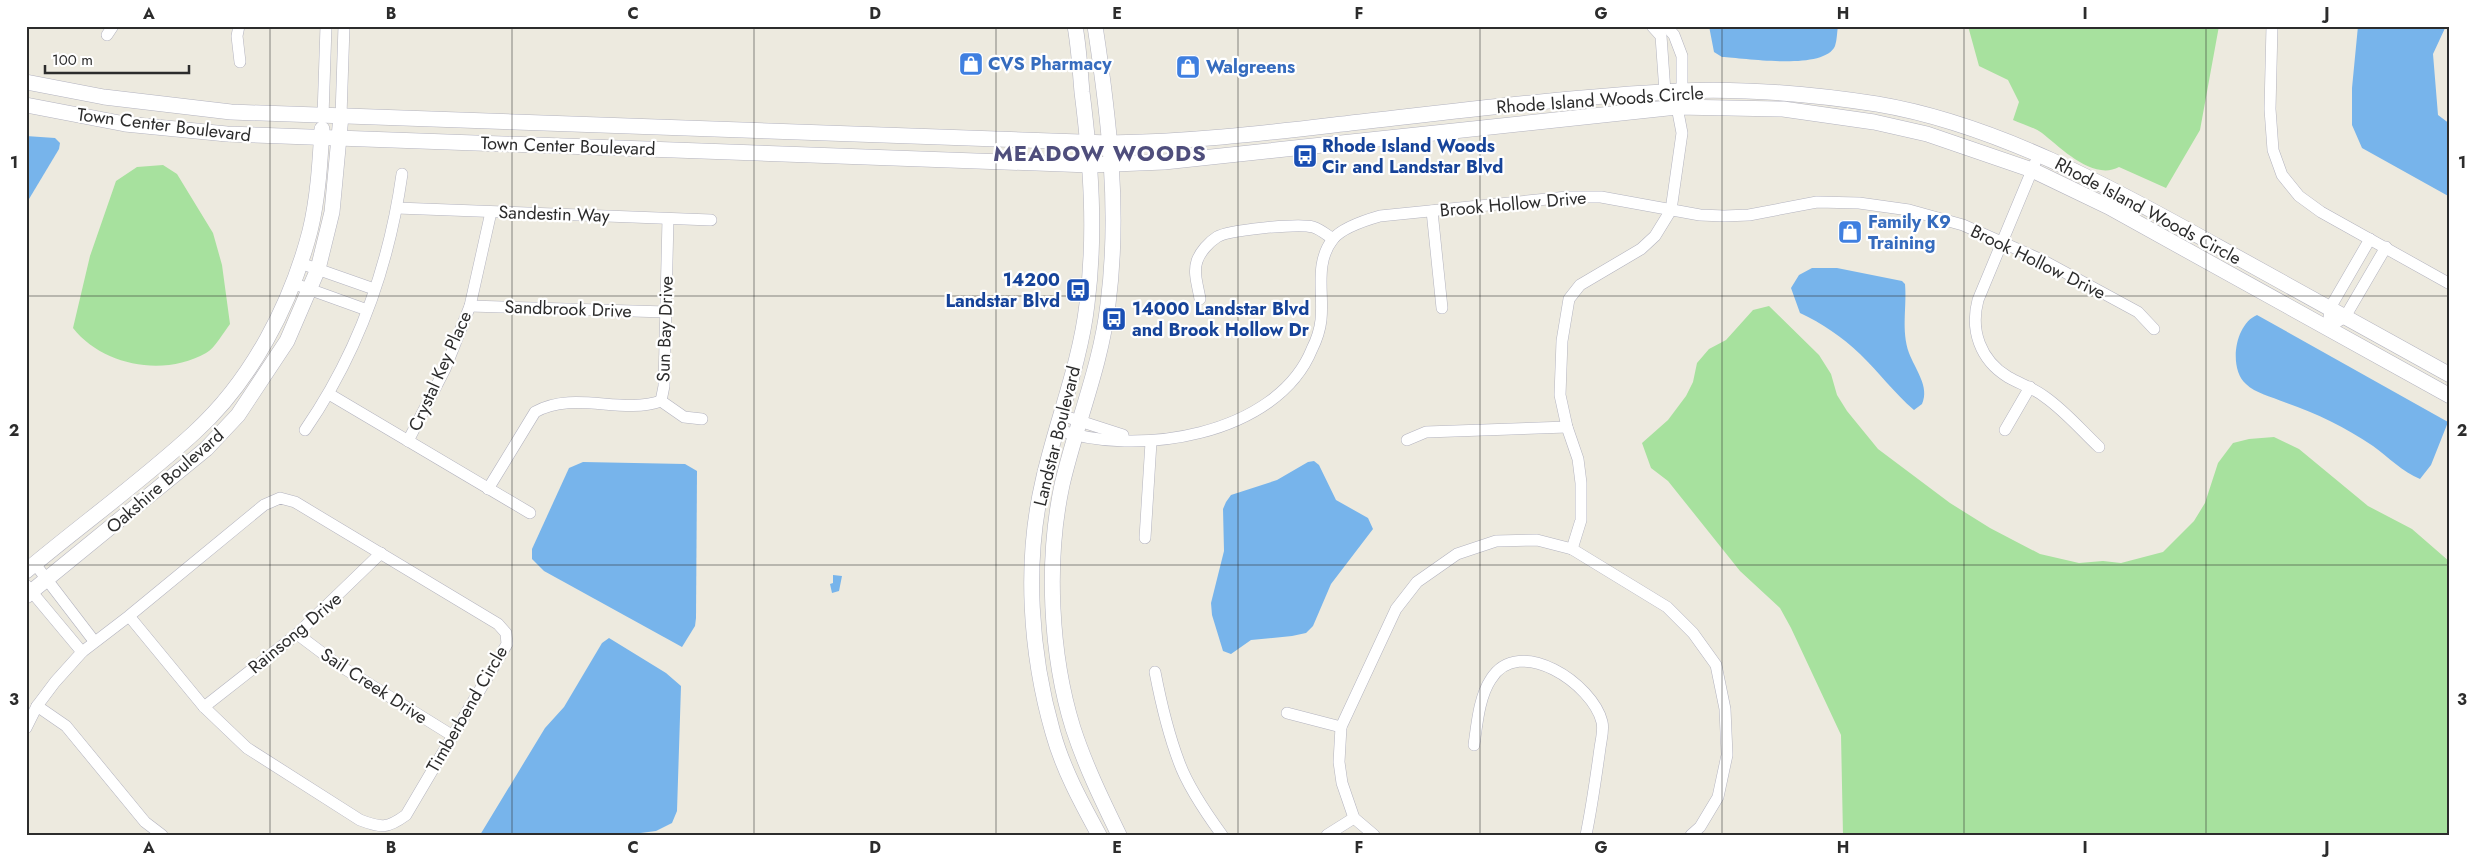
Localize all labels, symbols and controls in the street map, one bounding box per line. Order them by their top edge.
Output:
text: A [142,2,155,25]
text: B [386,2,396,25]
text: C [627,2,639,25]
text: D [869,2,881,25]
text: E [1112,2,1122,25]
text: F [1355,2,1363,25]
text: G [1594,2,1608,25]
text: H [1837,2,1849,25]
text: I [2082,2,2088,25]
text: J [2321,2,2330,25]
scale bar [45,42,189,74]
text: 100 m [52,49,93,71]
shop icon: CVS Pharmacy [958,51,984,77]
place label: CVS Pharmacy [988,51,1112,77]
shop icon: Walgreens [1175,54,1201,80]
place label: Walgreens [1206,54,1295,80]
street label: Rhode Island Woods Circle [1495,80,1705,120]
street label: Town Center Boulevard [76,101,252,149]
street label: Town Center Boulevard [480,130,656,162]
place label: Rhode Island Woods Cir and Landstar Blvd [1322,133,1503,180]
district label: MEADOW WOODS [993,137,1207,169]
bus stop icon: Rhode Island Woods Cir and Landstar Blvd [1292,143,1318,169]
text: 1 [10,151,18,174]
street label: Rhode Island Woods Circle [2050,151,2246,271]
text: 1 [2458,151,2466,174]
street label: Brook Hollow Drive [1439,185,1587,223]
street label: Sandestin Way [498,199,610,229]
place label: Family K9 Training [1868,209,1951,256]
street label: Brook Hollow Drive [1966,218,2110,306]
shop icon: Family K9 Training [1837,219,1863,245]
place label: 14200 Landstar Blvd [946,267,1060,314]
street label: Sun Bay Drive [650,276,680,382]
bus stop icon: 14200 Landstar Blvd [1065,277,1091,303]
street label: Sandbrook Drive [504,294,632,324]
place label: 14000 Landstar Blvd and Brook Hollow Dr [1132,296,1310,343]
bus stop icon: 14000 Landstar Blvd and Brook Hollow Dr [1101,306,1127,332]
street label: Crystal Key Place [402,307,478,435]
street label: Landstar Boulevard [1027,363,1087,509]
text: 2 [9,419,19,442]
text: 2 [2457,419,2467,442]
street label: Oakshire Boulevard [101,423,229,539]
street label: Rainsong Drive [243,586,347,680]
street label: Timberbend Circle [420,641,514,777]
street label: Sail Creek Drive [315,642,433,730]
text: 3 [9,688,19,711]
text: 3 [2457,688,2467,711]
text: A [142,836,155,859]
text: B [386,836,396,859]
text: C [627,836,639,859]
text: D [869,836,881,859]
text: E [1112,836,1122,859]
text: F [1355,836,1363,859]
text: G [1594,836,1608,859]
text: H [1837,836,1849,859]
text: I [2082,836,2088,859]
text: J [2321,836,2330,859]

